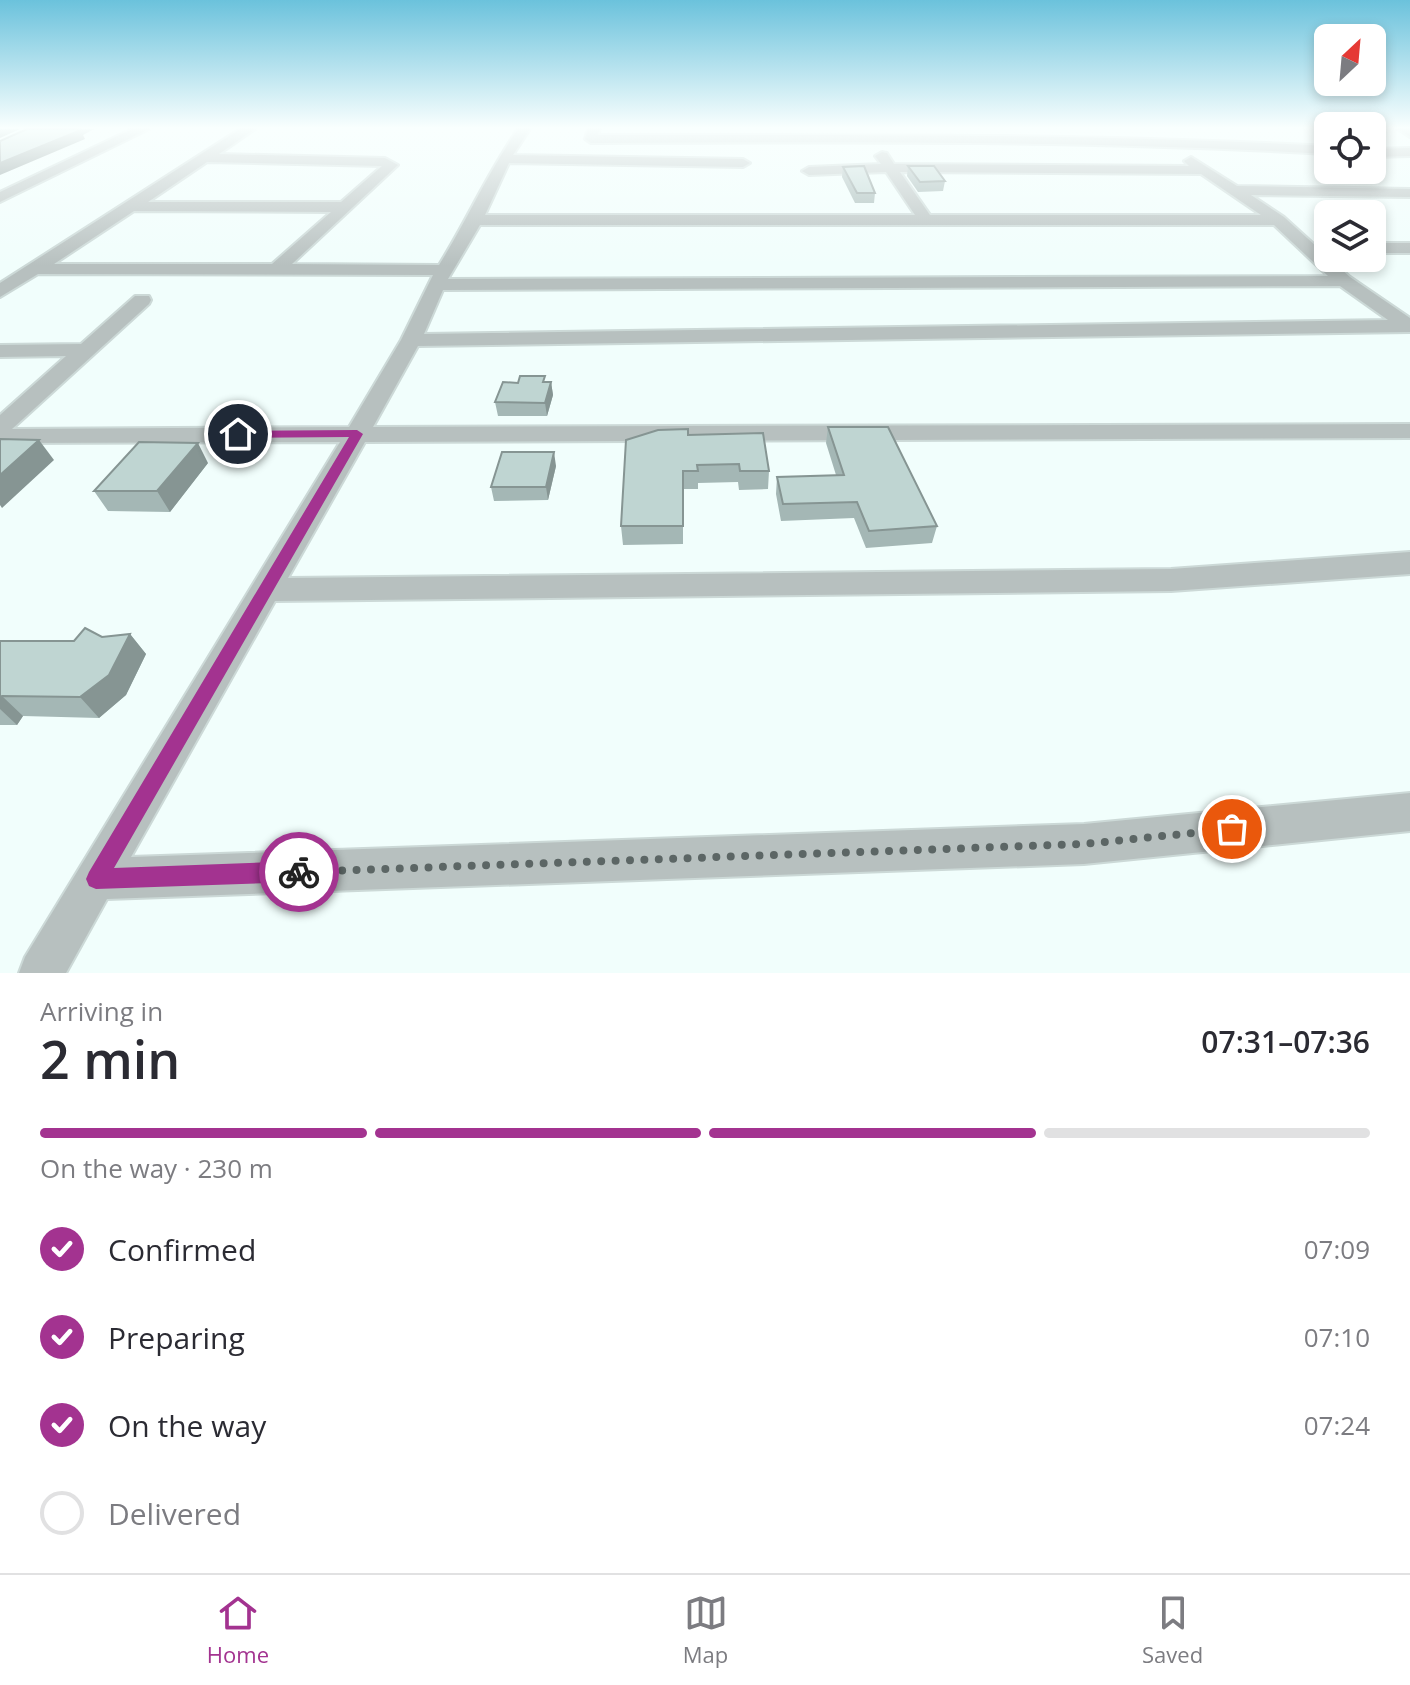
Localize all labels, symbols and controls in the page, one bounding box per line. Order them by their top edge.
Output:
north arrow [1314,24,1386,96]
map controls [1314,24,1386,272]
button: locate [1314,112,1386,184]
button: layers [1314,200,1386,272]
pin [204,400,272,468]
icon: home [216,412,260,456]
pin [1198,795,1266,863]
icon: bag [1210,807,1254,851]
courier [259,832,339,912]
icon: bike [277,850,321,894]
text: Arriving in [40,993,163,1029]
text: 07:31–07:36 [1201,1021,1370,1062]
text: 2 min [40,1023,180,1094]
text: On the way · 230 m [40,1150,273,1186]
icon: check [40,1227,84,1271]
text: Confirmed [108,1229,256,1270]
text: 07:09 [1304,1231,1370,1267]
icon: check [40,1315,84,1359]
text: Preparing [108,1317,245,1358]
text: 07:10 [1304,1319,1370,1355]
icon: check [40,1403,84,1447]
text: On the way [108,1405,266,1446]
text: 07:24 [1304,1407,1370,1443]
text: Delivered [108,1493,241,1534]
tab: Home [207,1591,269,1669]
tab: Map [683,1591,728,1669]
tab: Saved [1142,1591,1203,1669]

